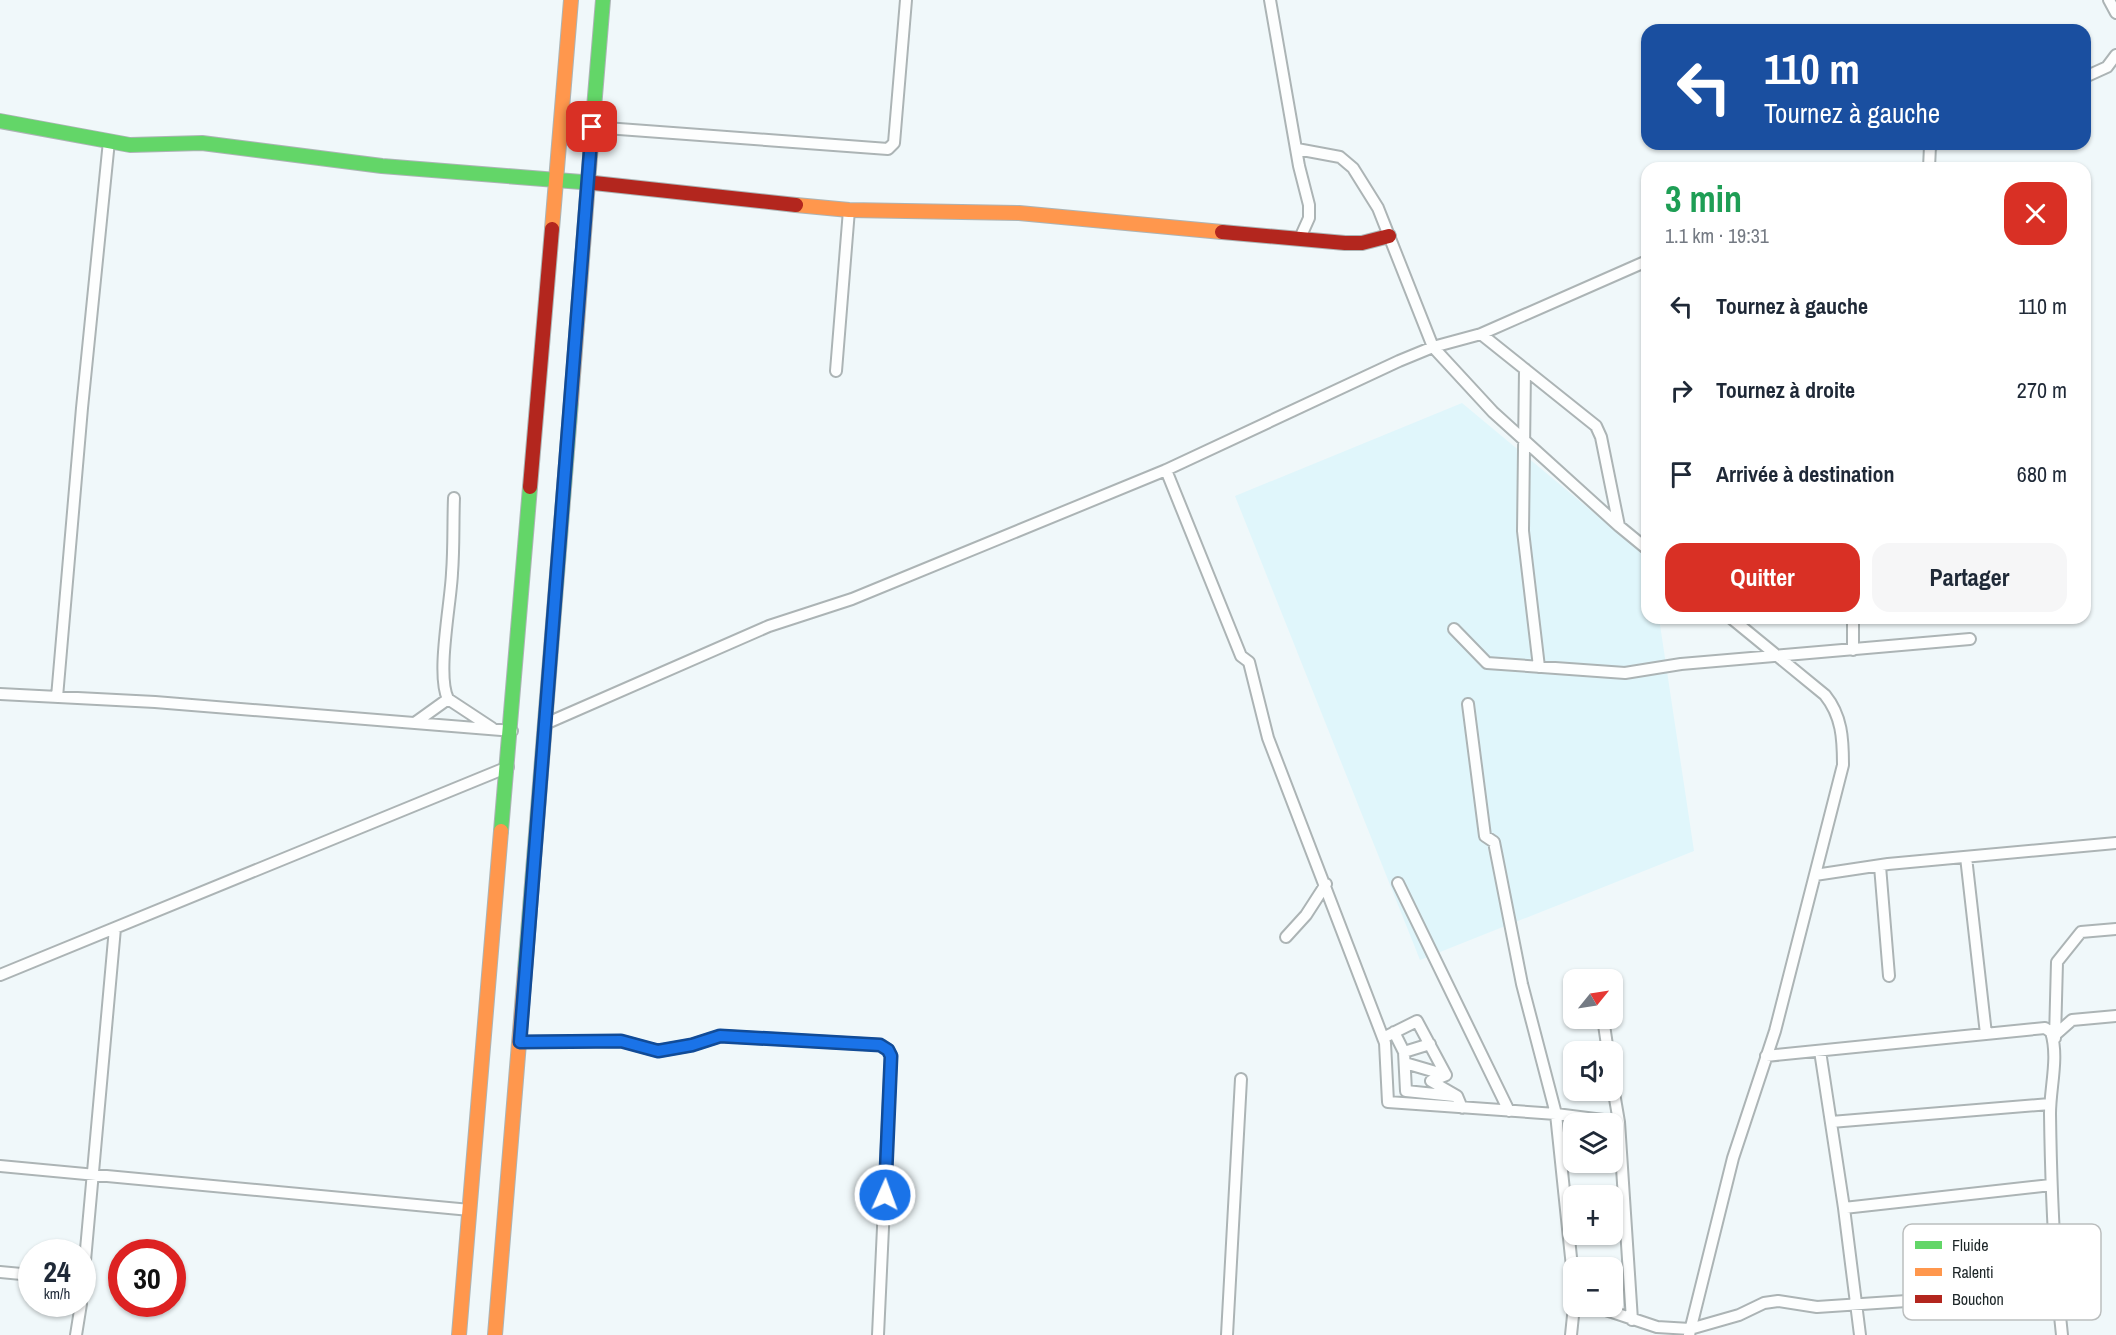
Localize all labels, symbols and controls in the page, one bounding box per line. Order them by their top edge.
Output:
text: 110 m [1764,41,1860,97]
icon: left [1665,48,1743,126]
text: Tournez à gauche [1764,95,1940,131]
pin [566,101,617,152]
icon: arrive [575,110,608,143]
text: 3 min [1665,175,1742,223]
button: close [2004,182,2067,245]
text: 1.1 km · 19:31 [1665,222,1769,249]
icon: left [1665,290,1698,323]
text: Tournez à gauche [1716,291,1868,321]
text: 110 m [2018,291,2067,321]
icon: right [1665,374,1698,407]
text: Tournez à droite [1716,375,1855,405]
text: 270 m [2017,375,2067,405]
icon: arrive [1665,458,1698,491]
text: Arrivée à destination [1716,459,1894,489]
text: 680 m [2017,459,2067,489]
button: Quitter [1665,543,1860,612]
button: Partager [1872,543,2067,612]
north arrow [1563,969,1623,1029]
map controls [1563,969,1623,1317]
button: sound [1563,1041,1623,1101]
button: layers [1563,1113,1623,1173]
position arrow [853,1163,917,1227]
button: + [1563,1185,1623,1245]
legend [1903,1224,2101,1320]
text: Fluide [1952,1234,1988,1256]
speed limit sign: 30 [108,1239,186,1317]
text: 24 [43,1251,71,1291]
button: − [1563,1257,1623,1317]
text: Ralenti [1952,1261,1994,1283]
text: km/h [44,1283,70,1304]
text: Bouchon [1952,1288,2004,1310]

